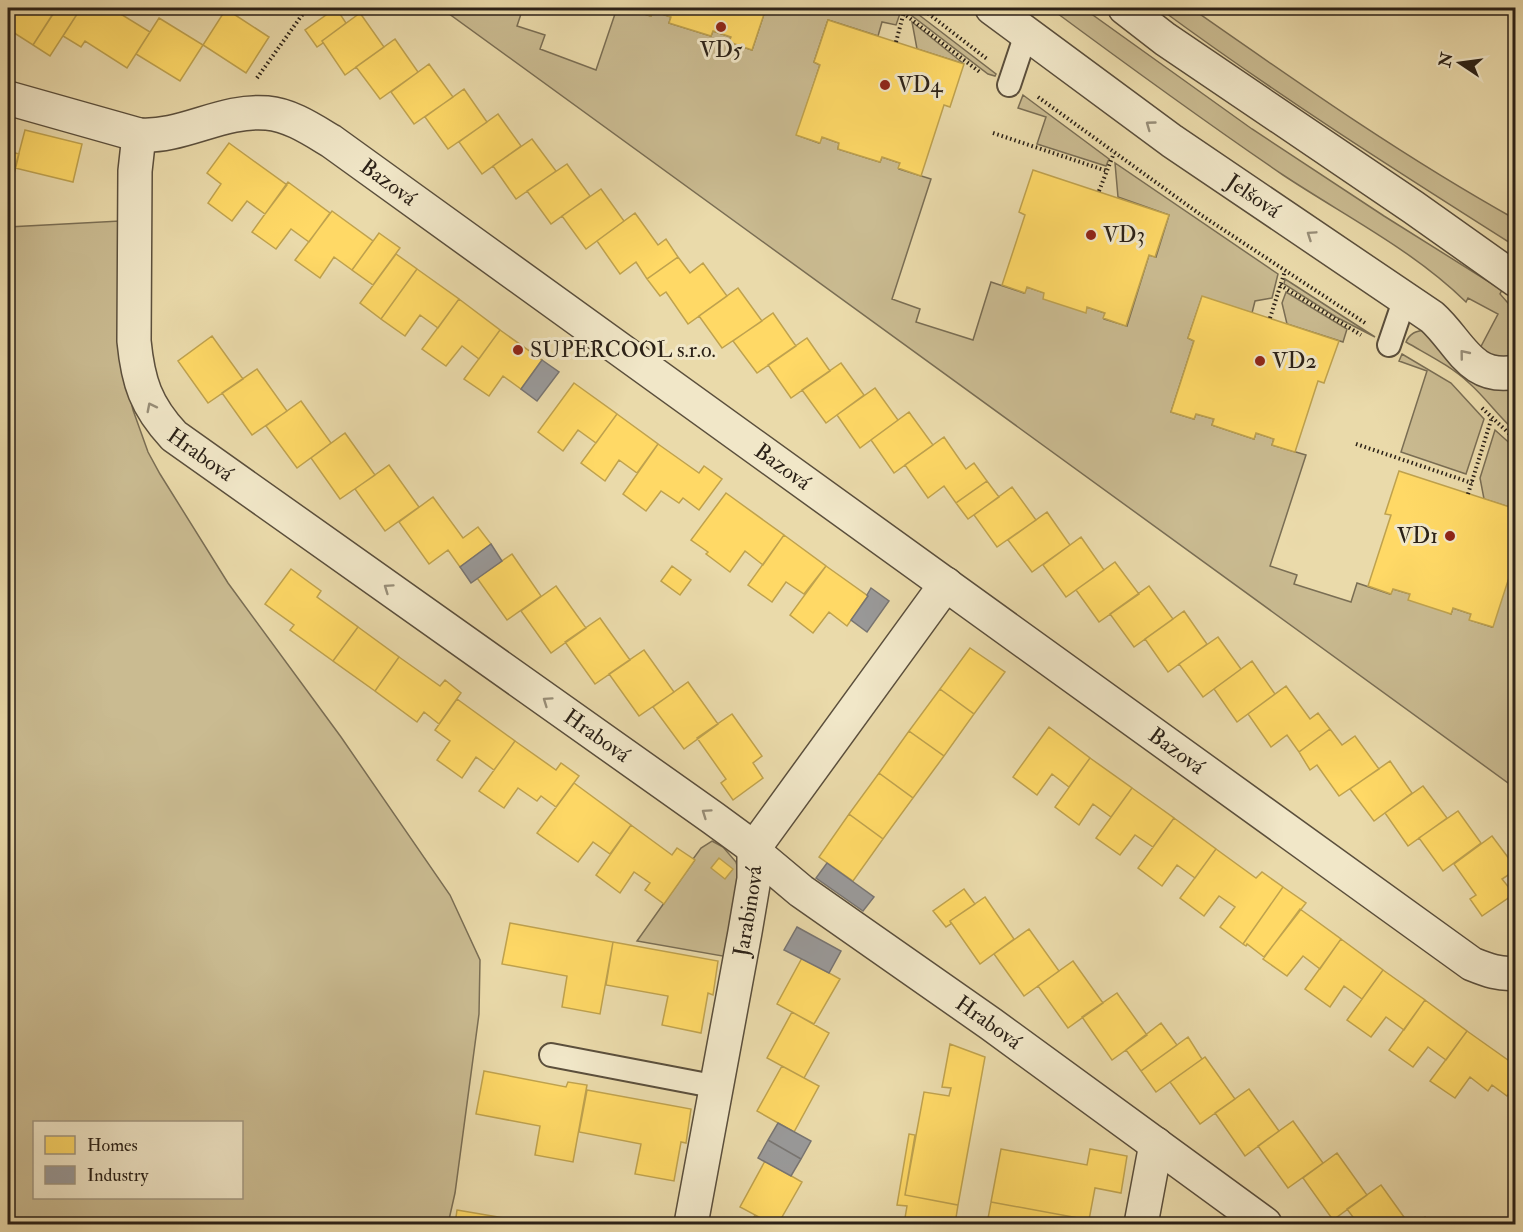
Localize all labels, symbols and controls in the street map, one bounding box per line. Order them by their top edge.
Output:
marker: VD5 [714,20,728,34]
north arrow [1430,33,1490,93]
place label: VD5 [699,36,743,64]
text: N [1435,50,1458,70]
place label: VD4 [897,71,943,99]
marker: VD4 [878,78,892,92]
one-way arrow [1145,122,1156,133]
street label: Bazová [355,153,423,213]
street label: Jelšová [1220,167,1287,225]
place label: VD3 [1103,221,1145,249]
marker: VD3 [1084,228,1098,242]
one-way arrow [1307,231,1318,242]
place label: SUPERCOOL s.r.o. [530,336,716,364]
marker: SUPERCOOL s.r.o. [511,343,525,357]
place label: VD2 [1272,347,1317,375]
one-way arrow [1461,350,1472,361]
marker: VD2 [1253,354,1267,368]
one-way arrow [147,402,159,413]
street label: Hrabová [162,422,240,488]
street label: Bazová [749,437,817,497]
place label: VD1 [1397,522,1438,550]
marker: VD1 [1443,529,1457,543]
one-way arrow [384,584,395,595]
one-way arrow [543,697,554,708]
street label: Hrabová [558,703,636,769]
street label: Bazová [1143,721,1211,781]
one-way arrow [702,809,713,820]
street label: Jarabinová [727,865,769,960]
street label: Hrabová [950,989,1028,1056]
legend [33,1121,243,1199]
text: Homes [87,1134,138,1157]
text: Industry [87,1164,149,1187]

